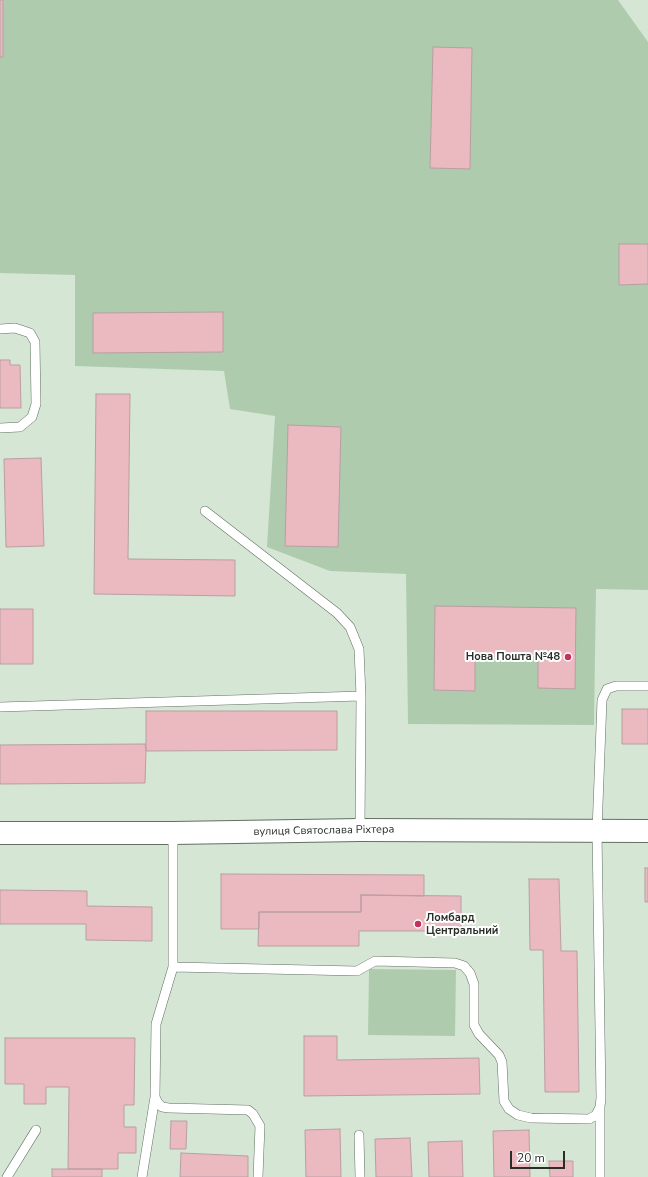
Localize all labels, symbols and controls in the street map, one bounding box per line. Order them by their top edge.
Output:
place label: Нова Пошта №48 [466,650,560,664]
marker: Нова Пошта №48 [563,652,573,662]
street label: вулиця Святослава Ріхтера [253,823,395,839]
place label: Ломбард Центральний [426,911,498,937]
marker: Ломбард Центральний [413,919,423,929]
scale bar [512,1143,567,1169]
text: 20 m [517,1150,545,1166]

